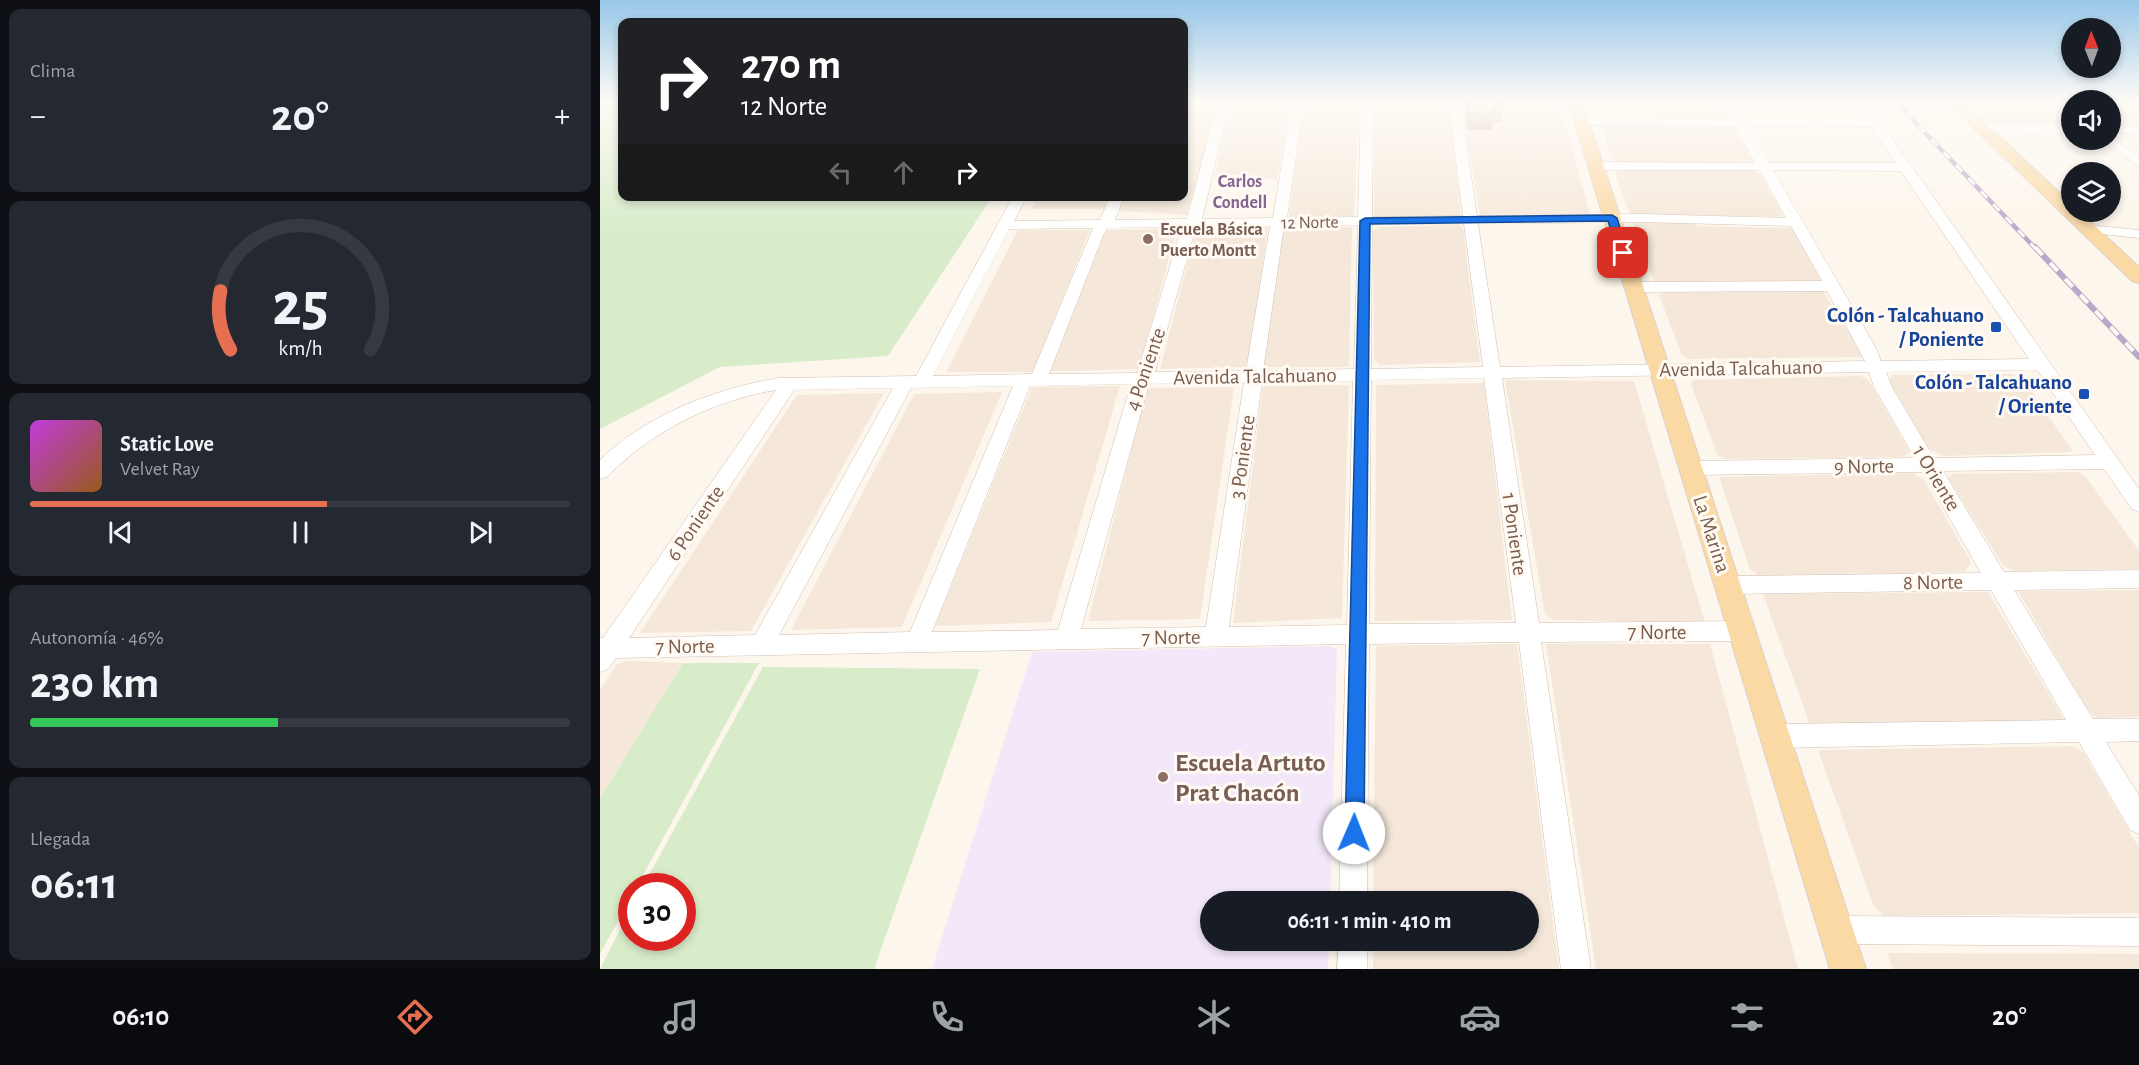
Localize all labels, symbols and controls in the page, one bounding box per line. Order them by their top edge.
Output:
north arrow [2061,18,2121,78]
map controls [2061,18,2121,222]
icon: right [642,42,720,120]
text: 270 m [741,44,841,86]
text: Clima [30,61,75,81]
button: sound [2061,90,2121,150]
text: 12 Norte [741,93,827,120]
text: 20° [271,94,329,139]
text: − [30,100,46,133]
text: + [554,100,570,133]
icon: left [824,156,857,189]
icon: ahead [887,156,920,189]
icon: right [950,156,983,189]
button: layers [2061,162,2121,222]
district label: Carlos Condell [1213,173,1267,212]
street label: 12 Norte [1281,213,1339,233]
place label: Escuela Básica Puerto Montt [1160,221,1263,260]
pin [1597,227,1648,278]
marker: Escuela Básica Puerto Montt [1141,232,1155,246]
icon: arrive [1606,236,1639,269]
text: 25 [272,274,328,336]
place label: Colón - Talcahuano / Poniente [1827,305,1984,350]
marker: Colón - Talcahuano / Poniente [1989,320,2003,334]
street label: 4 Poniente [1122,325,1169,413]
text: km/h [278,338,322,359]
street label: Avenida Talcahuano [1659,357,1823,380]
street label: Avenida Talcahuano [1173,365,1337,388]
place label: Colón - Talcahuano / Oriente [1915,372,2072,417]
marker: Colón - Talcahuano / Oriente [2077,387,2091,401]
street label: 3 Poniente [1226,414,1259,501]
text: Static Love [120,433,214,455]
street label: 1 Oriente [1909,442,1964,515]
street label: 9 Norte [1834,455,1894,478]
text: Velvet Ray [120,459,200,479]
street label: 6 Poniente [663,482,728,565]
street label: 1 Poniente [1498,491,1531,577]
street label: La Marina [1689,493,1734,576]
icon: previous [104,516,137,549]
icon: pause [284,516,317,549]
icon: next [464,516,497,549]
street label: 8 Norte [1903,571,1963,594]
street label: 7 Norte [1627,622,1687,643]
street label: 7 Norte [1141,626,1201,649]
text: Autonomía · 46% [30,628,164,648]
street label: 7 Norte [655,635,715,658]
text: 230 km [30,661,159,706]
place label: Escuela Artuto Prat Chacón [1175,750,1326,806]
marker: Escuela Artuto Prat Chacón [1156,770,1170,784]
position arrow [1322,801,1386,865]
text: Llegada [30,829,91,849]
text: 06:11 [30,862,118,907]
speed limit sign: 30 [618,873,696,951]
text: 06:11 · 1 min · 410 m [1287,910,1452,932]
icon: directions [394,996,436,1038]
icon: music [660,996,702,1038]
icon: phone [926,996,968,1038]
icon: climate [1193,996,1235,1038]
icon: car [1459,996,1501,1038]
icon: filters [1726,996,1768,1038]
text: 06:10 [112,1003,169,1030]
text: 20° [1992,1003,2027,1030]

